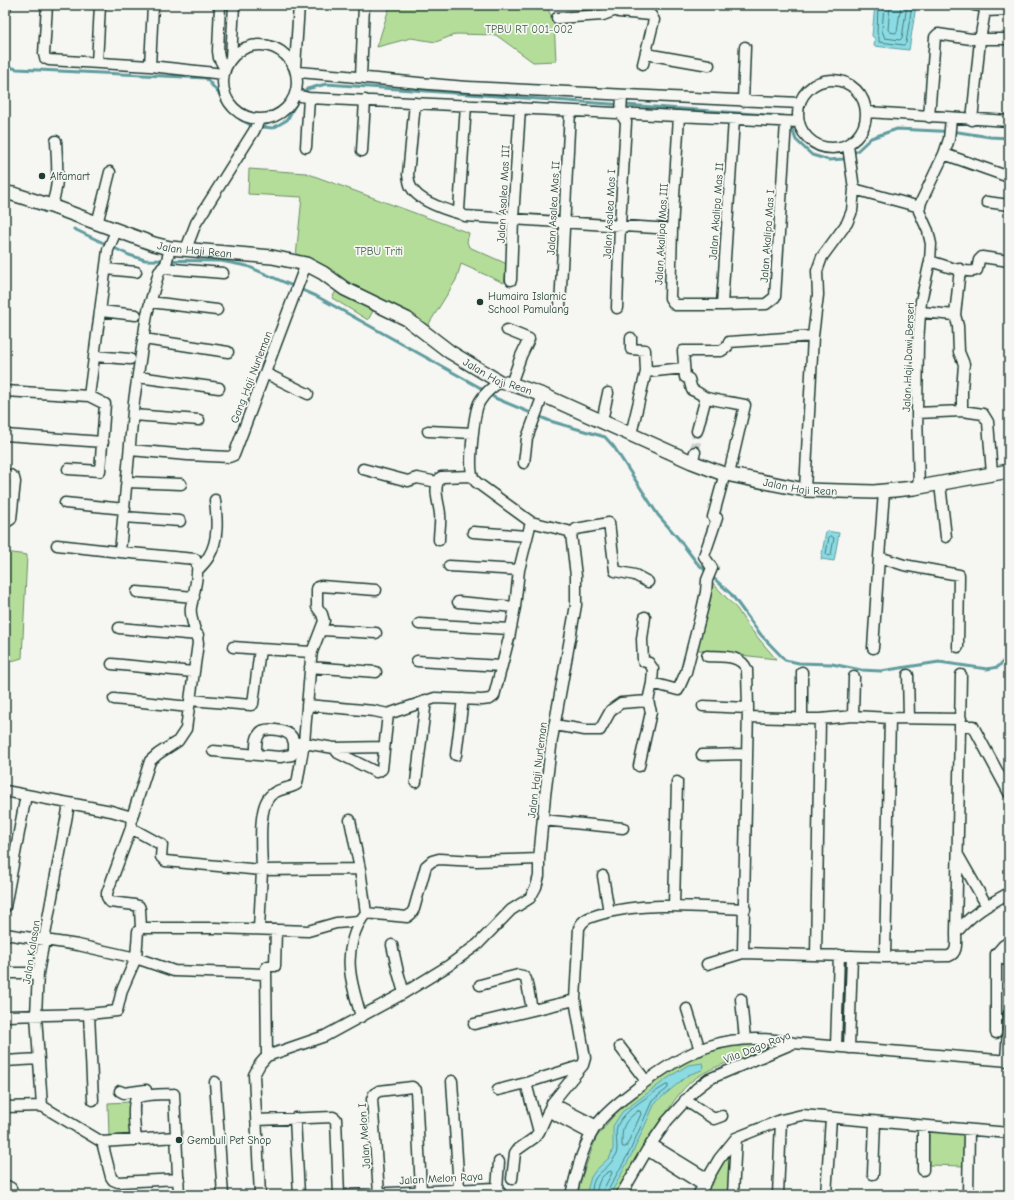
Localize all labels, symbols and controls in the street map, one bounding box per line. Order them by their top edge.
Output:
park label: TPBU RT 001-002 [485,23,573,36]
street label: Jalan Asalea Mas III [494,144,513,244]
street label: Jalan Asalea Mas II [545,161,562,255]
street label: Jalan Akalipa Mas II [707,162,726,260]
street label: Jalan Asalea Mas I [601,169,618,259]
place label: Alfamart [50,170,90,183]
marker: Alfamart [37,171,47,181]
street label: Jalan Akalipa Mas III [652,183,671,285]
street label: Jalan Akalipa Mas I [758,189,777,283]
street label: Jalan Haji Rean [156,239,232,260]
park label: TPBU Triti [355,245,403,258]
place label: Humaira Islamic School Pamulang [488,290,569,316]
marker: Humaira Islamic School Pamulang [475,297,485,307]
street label: Jalan Haji Dawi Berseri [900,302,917,412]
street label: Gang Haji Nurleman [228,329,275,425]
street label: Jalan Haji Rean [461,355,534,398]
street label: Jalan Haji Rean [762,476,837,498]
street label: Jalan Haji Nurleman [525,721,550,819]
street label: Jalan Kalasan [20,919,43,985]
street label: Vila Dago Raya [722,1029,792,1066]
street label: Jalan Melon I [356,1103,373,1169]
place label: Gembull Pet Shop [187,1134,271,1147]
marker: Gembull Pet Shop [174,1135,184,1145]
street label: Jalan Melon Raya [399,1170,483,1187]

